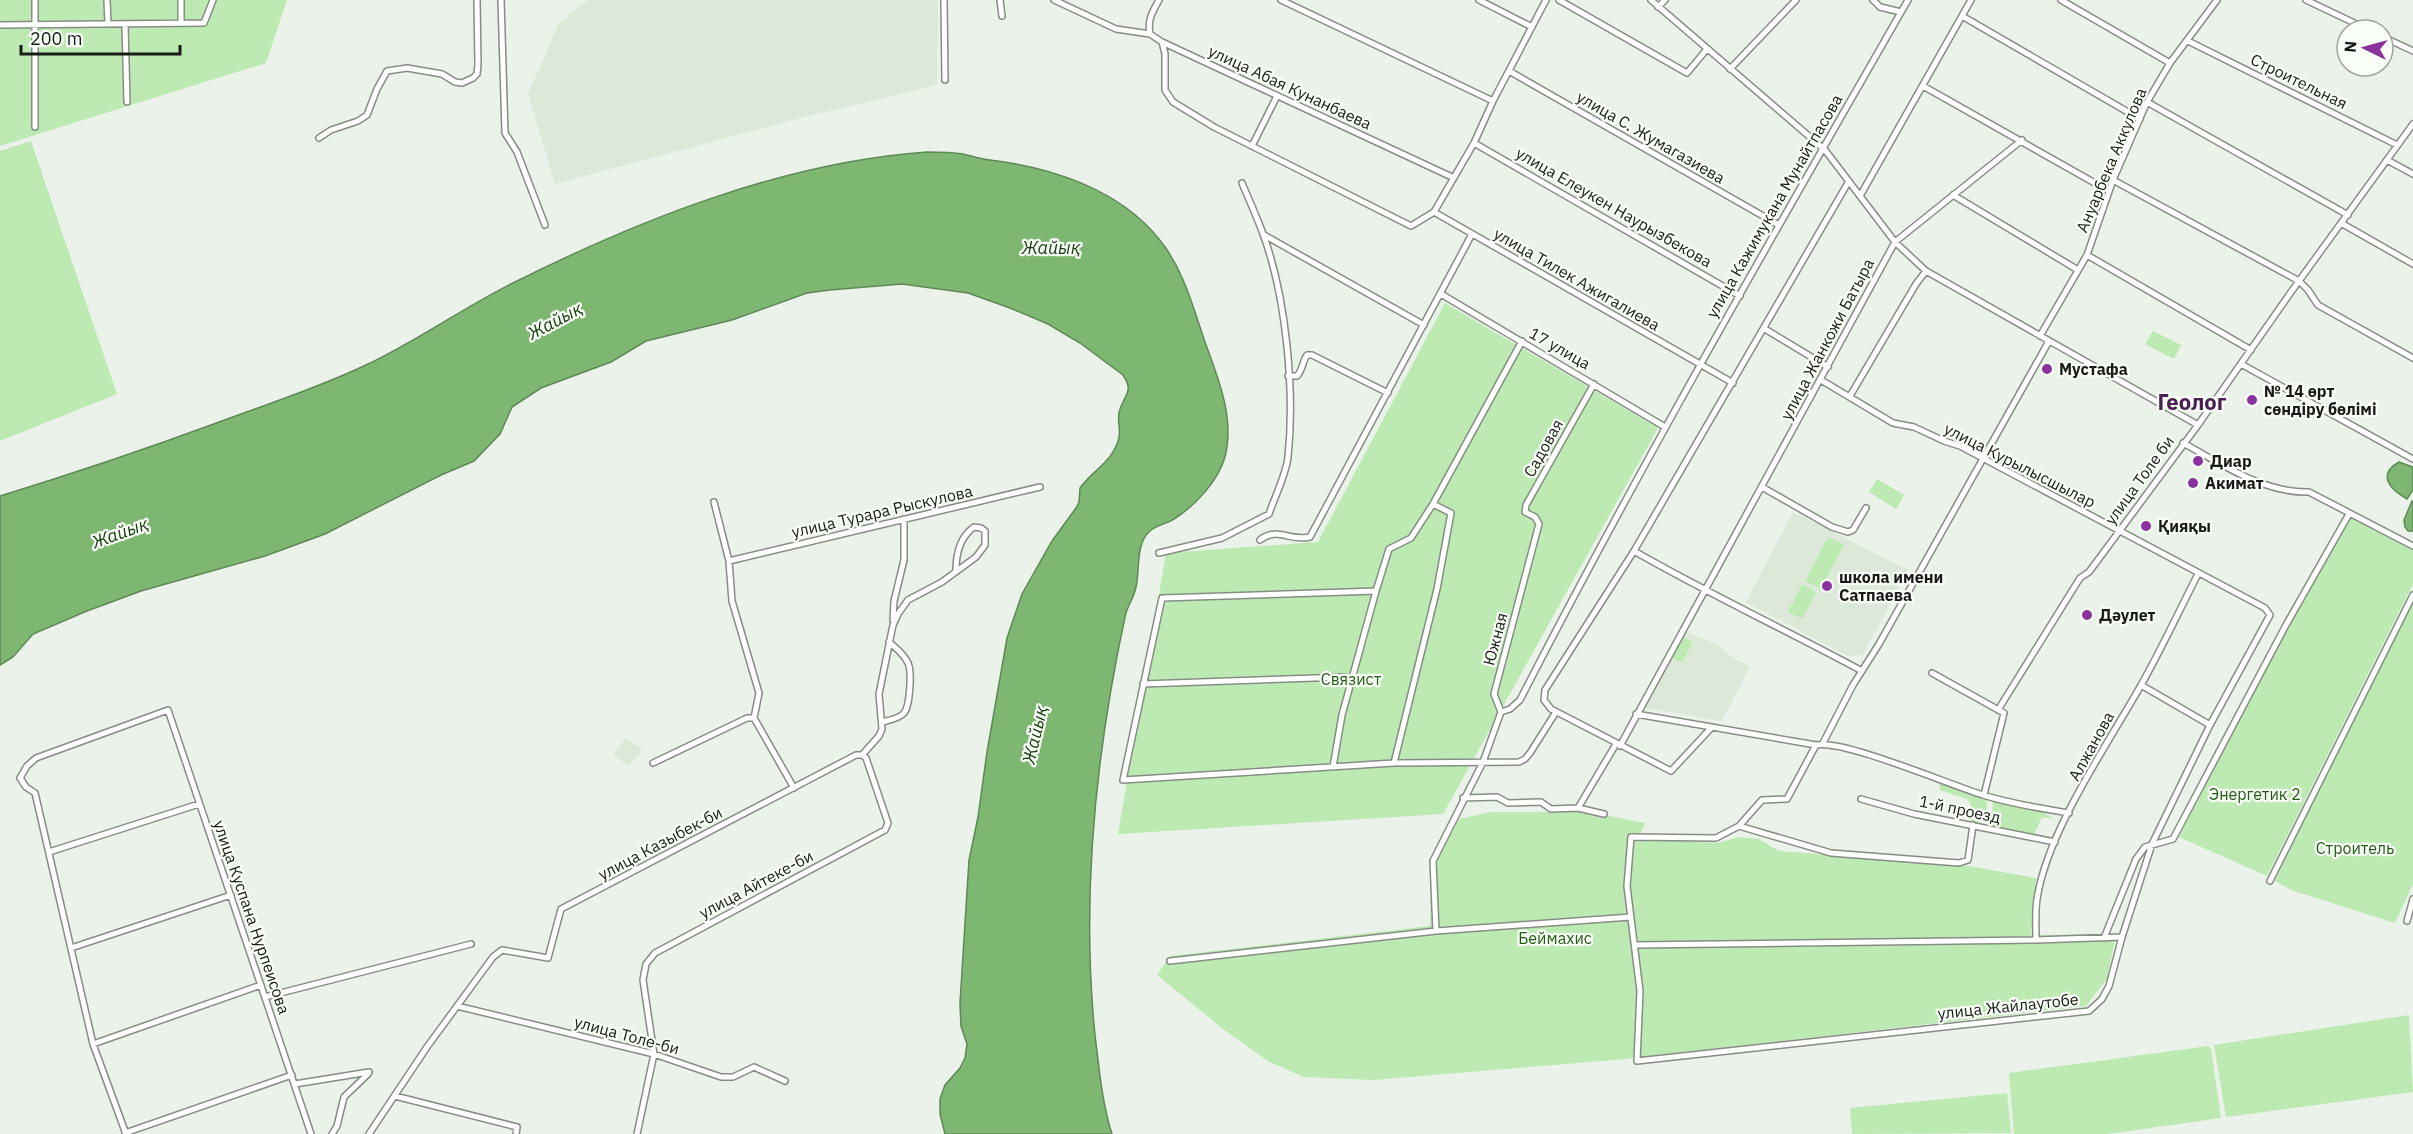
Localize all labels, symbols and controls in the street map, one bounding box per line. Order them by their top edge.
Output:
scale bar [21,18,180,56]
north arrow [2335,18,2395,78]
text: 200 m [30,27,82,50]
street label: улица Абая Кунанбаева [1205,40,1375,134]
text: N [2340,40,2361,53]
street label: Строительная [2247,49,2351,113]
street label: Ануарбека Аккулова [2071,84,2151,235]
street label: улица С. Жумагазиева [1573,86,1729,188]
street label: улица Кажимукана Мунайтпасова [1702,90,1847,321]
street label: улица Елеукен Наурызбекова [1512,143,1716,272]
street label: улица Тилек Ажигалиева [1490,223,1664,335]
water label: Жайық [1021,236,1081,259]
street label: улица Жанкожи Батыра [1776,255,1878,423]
water label: Жайық [522,296,586,345]
street label: 17 улица [1526,323,1595,374]
place label: Мустафа [2059,359,2128,379]
marker: Мустафа [2040,362,2054,376]
place label: № 14 өрт сөндіру бөлімі [2264,381,2377,419]
district label: Геолог [2157,387,2227,416]
marker: № 14 өрт сөндіру бөлімі [2245,393,2259,407]
street label: Садовая [1519,415,1567,481]
street label: улица Курылысшылар [1941,418,2099,512]
street label: улица Толе би [2100,432,2178,528]
place label: Диар [2210,451,2252,471]
marker: Диар [2191,454,2205,468]
place label: Акимат [2205,473,2264,493]
marker: Акимат [2186,476,2200,490]
street label: улица Турара Рыскулова [789,480,975,542]
water label: Жайық [87,512,152,554]
place label: Қияқы [2158,516,2211,536]
marker: Қияқы [2139,519,2153,533]
place label: школа имени Сатпаева [1839,567,1943,605]
marker: школа имени Сатпаева [1820,579,1834,593]
place label: Дәулет [2099,605,2156,625]
marker: Дәулет [2080,608,2094,622]
street label: Южная [1478,610,1512,668]
park label: Связист [1321,669,1382,689]
water label: Жайық [1016,703,1052,767]
street label: Алжанова [2064,708,2118,784]
park label: Энергетик 2 [2209,784,2301,804]
street label: 1-й проезд [1917,791,2003,827]
street label: улица Казыбек-би [595,802,725,884]
street label: улица Куспана Нурпеисова [209,817,295,1017]
park label: Строитель [2316,838,2394,858]
street label: улица Айтеке-би [696,846,816,922]
park label: Беймахис [1518,928,1592,948]
street label: улица Жайлаутобе [1937,989,2080,1023]
street label: улица Толе-би [572,1011,682,1059]

